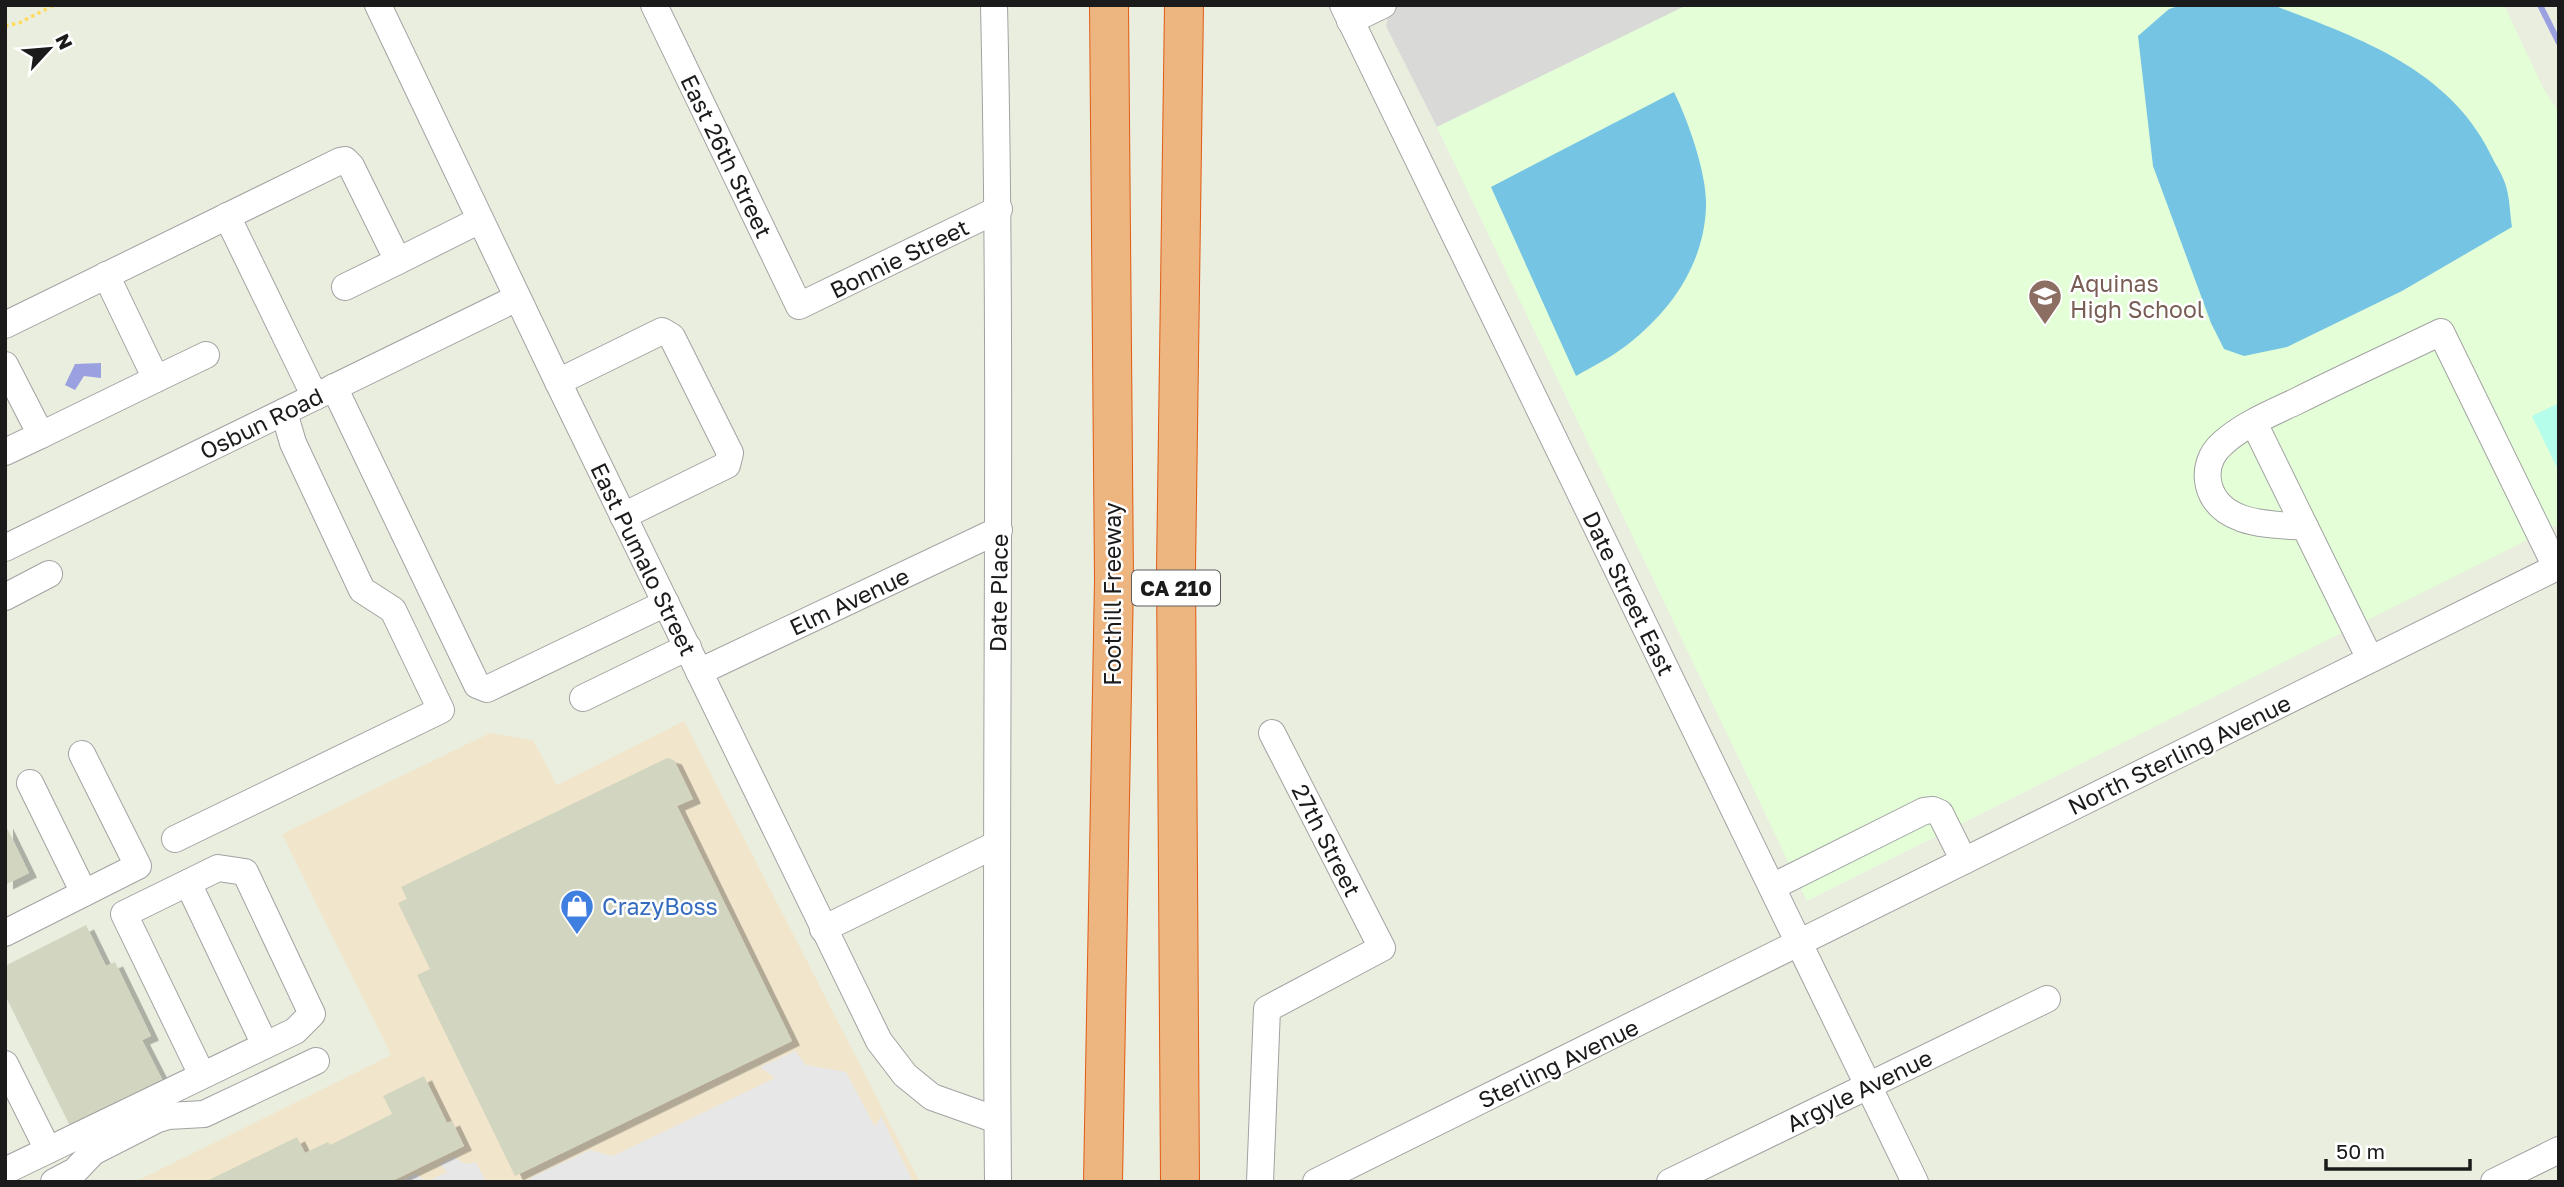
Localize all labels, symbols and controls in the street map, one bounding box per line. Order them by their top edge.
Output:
north arrow [14,14,84,84]
text: N [51,30,78,53]
street label: East 26th Street [675,70,779,242]
street label: Bonnie Street [825,212,973,304]
place label: Aquinas High School [2070,269,2204,323]
school or university icon: Aquinas High School [2026,277,2064,326]
street label: Osbun Road [195,381,327,465]
street label: East Pumalo Street [585,458,703,660]
street label: Foothill Freeway [1098,502,1126,686]
street label: Date Street East [1577,506,1681,680]
street label: Date Place [983,534,1013,652]
street label: Elm Avenue [785,561,913,641]
road number: CA 210 [1132,570,1220,606]
street label: North Sterling Avenue [2063,688,2295,820]
street label: 27th Street [1287,779,1367,901]
shop icon: CrazyBoss [558,887,596,936]
place label: CrazyBoss [602,892,718,920]
street label: Sterling Avenue [1473,1012,1643,1114]
street label: Argyle Avenue [1782,1043,1936,1137]
scale bar [2326,1128,2470,1172]
text: 50 m [2336,1138,2385,1164]

